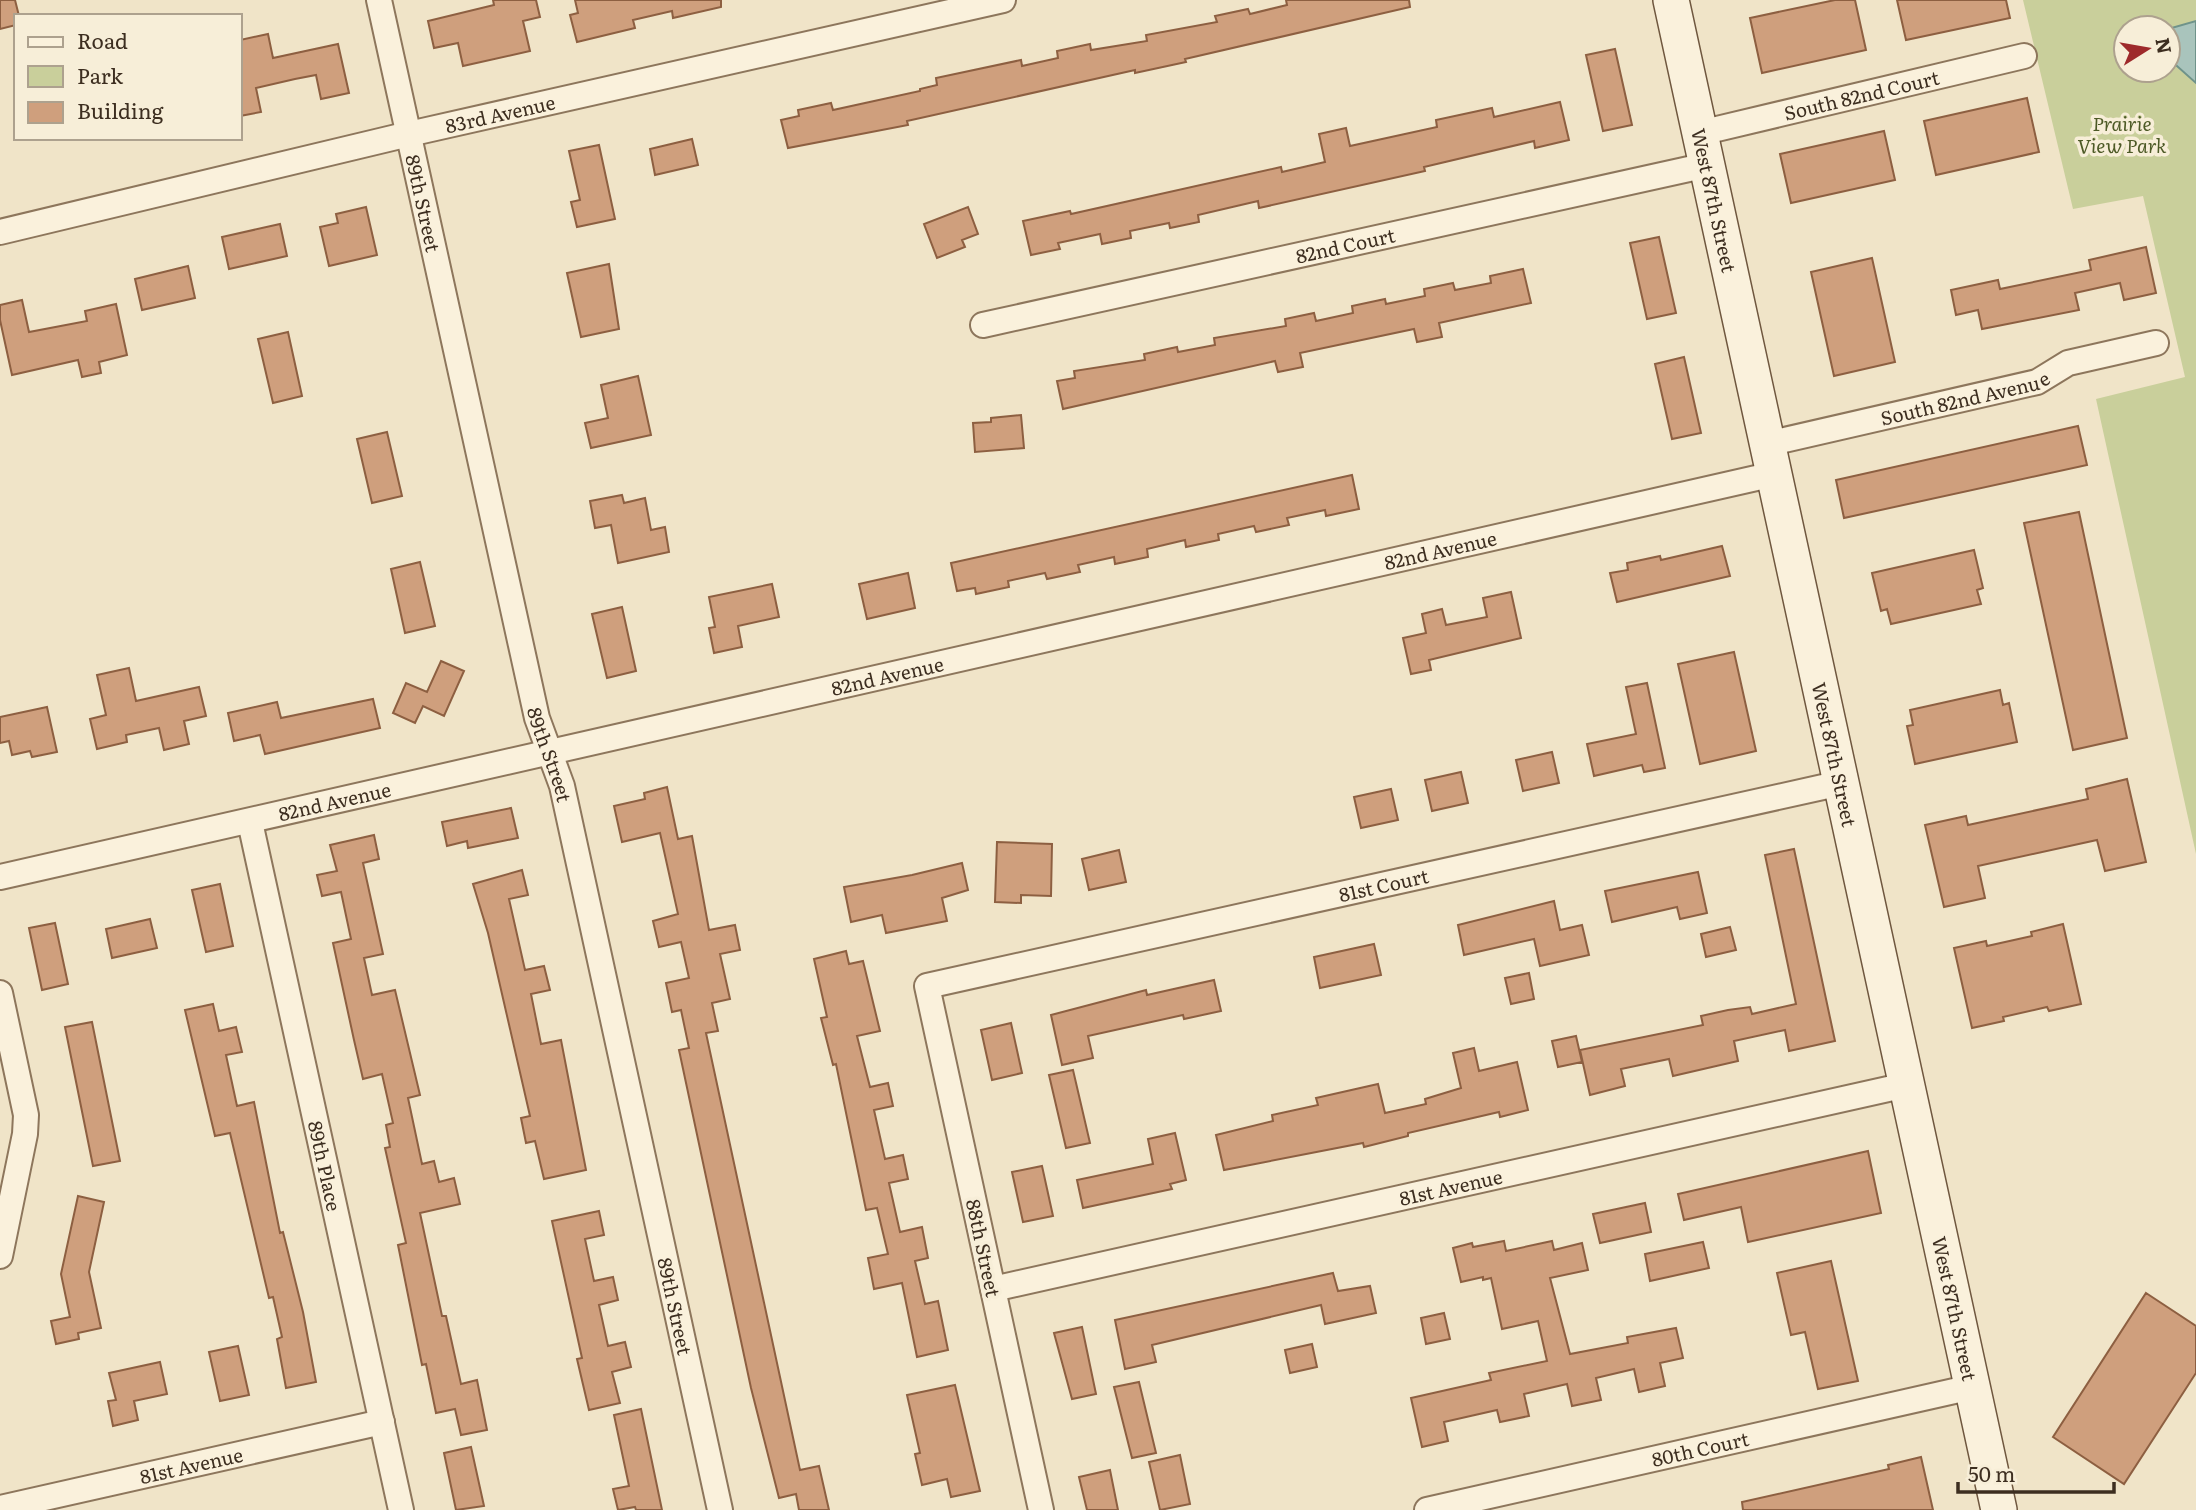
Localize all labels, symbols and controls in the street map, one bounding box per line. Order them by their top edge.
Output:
legend [14,14,242,140]
north arrow [2112,14,2182,84]
text: Road [77,24,128,55]
text: N [2149,35,2180,56]
text: Park [77,59,123,90]
street label: South 82nd Court [1781,63,1942,127]
street label: 83rd Avenue [443,87,558,139]
text: Building [77,94,164,125]
park label: Prairie View Park [2078,109,2167,159]
street label: West 87th Street [1685,126,1744,275]
street label: 89th Street [399,152,448,255]
street label: 82nd Court [1293,220,1398,269]
street label: South 82nd Avenue [1878,364,2055,432]
street label: 82nd Avenue [1381,523,1499,576]
street label: 82nd Avenue [828,649,946,702]
street label: West 87th Street [1806,680,1864,829]
street label: 89th Street [521,705,579,805]
street label: 82nd Avenue [276,775,394,827]
street label: 81st Court [1336,861,1431,908]
street label: 89th Place [302,1118,349,1214]
street label: 81st Avenue [1396,1162,1505,1212]
street label: 88th Street [960,1196,1008,1300]
street label: West 87th Street [1926,1234,1985,1384]
street label: 89th Street [651,1255,700,1358]
street label: 80th Court [1649,1424,1752,1473]
street label: 81st Avenue [137,1440,246,1490]
scale bar [1958,1450,2114,1494]
text: 50 m [1968,1457,2015,1488]

